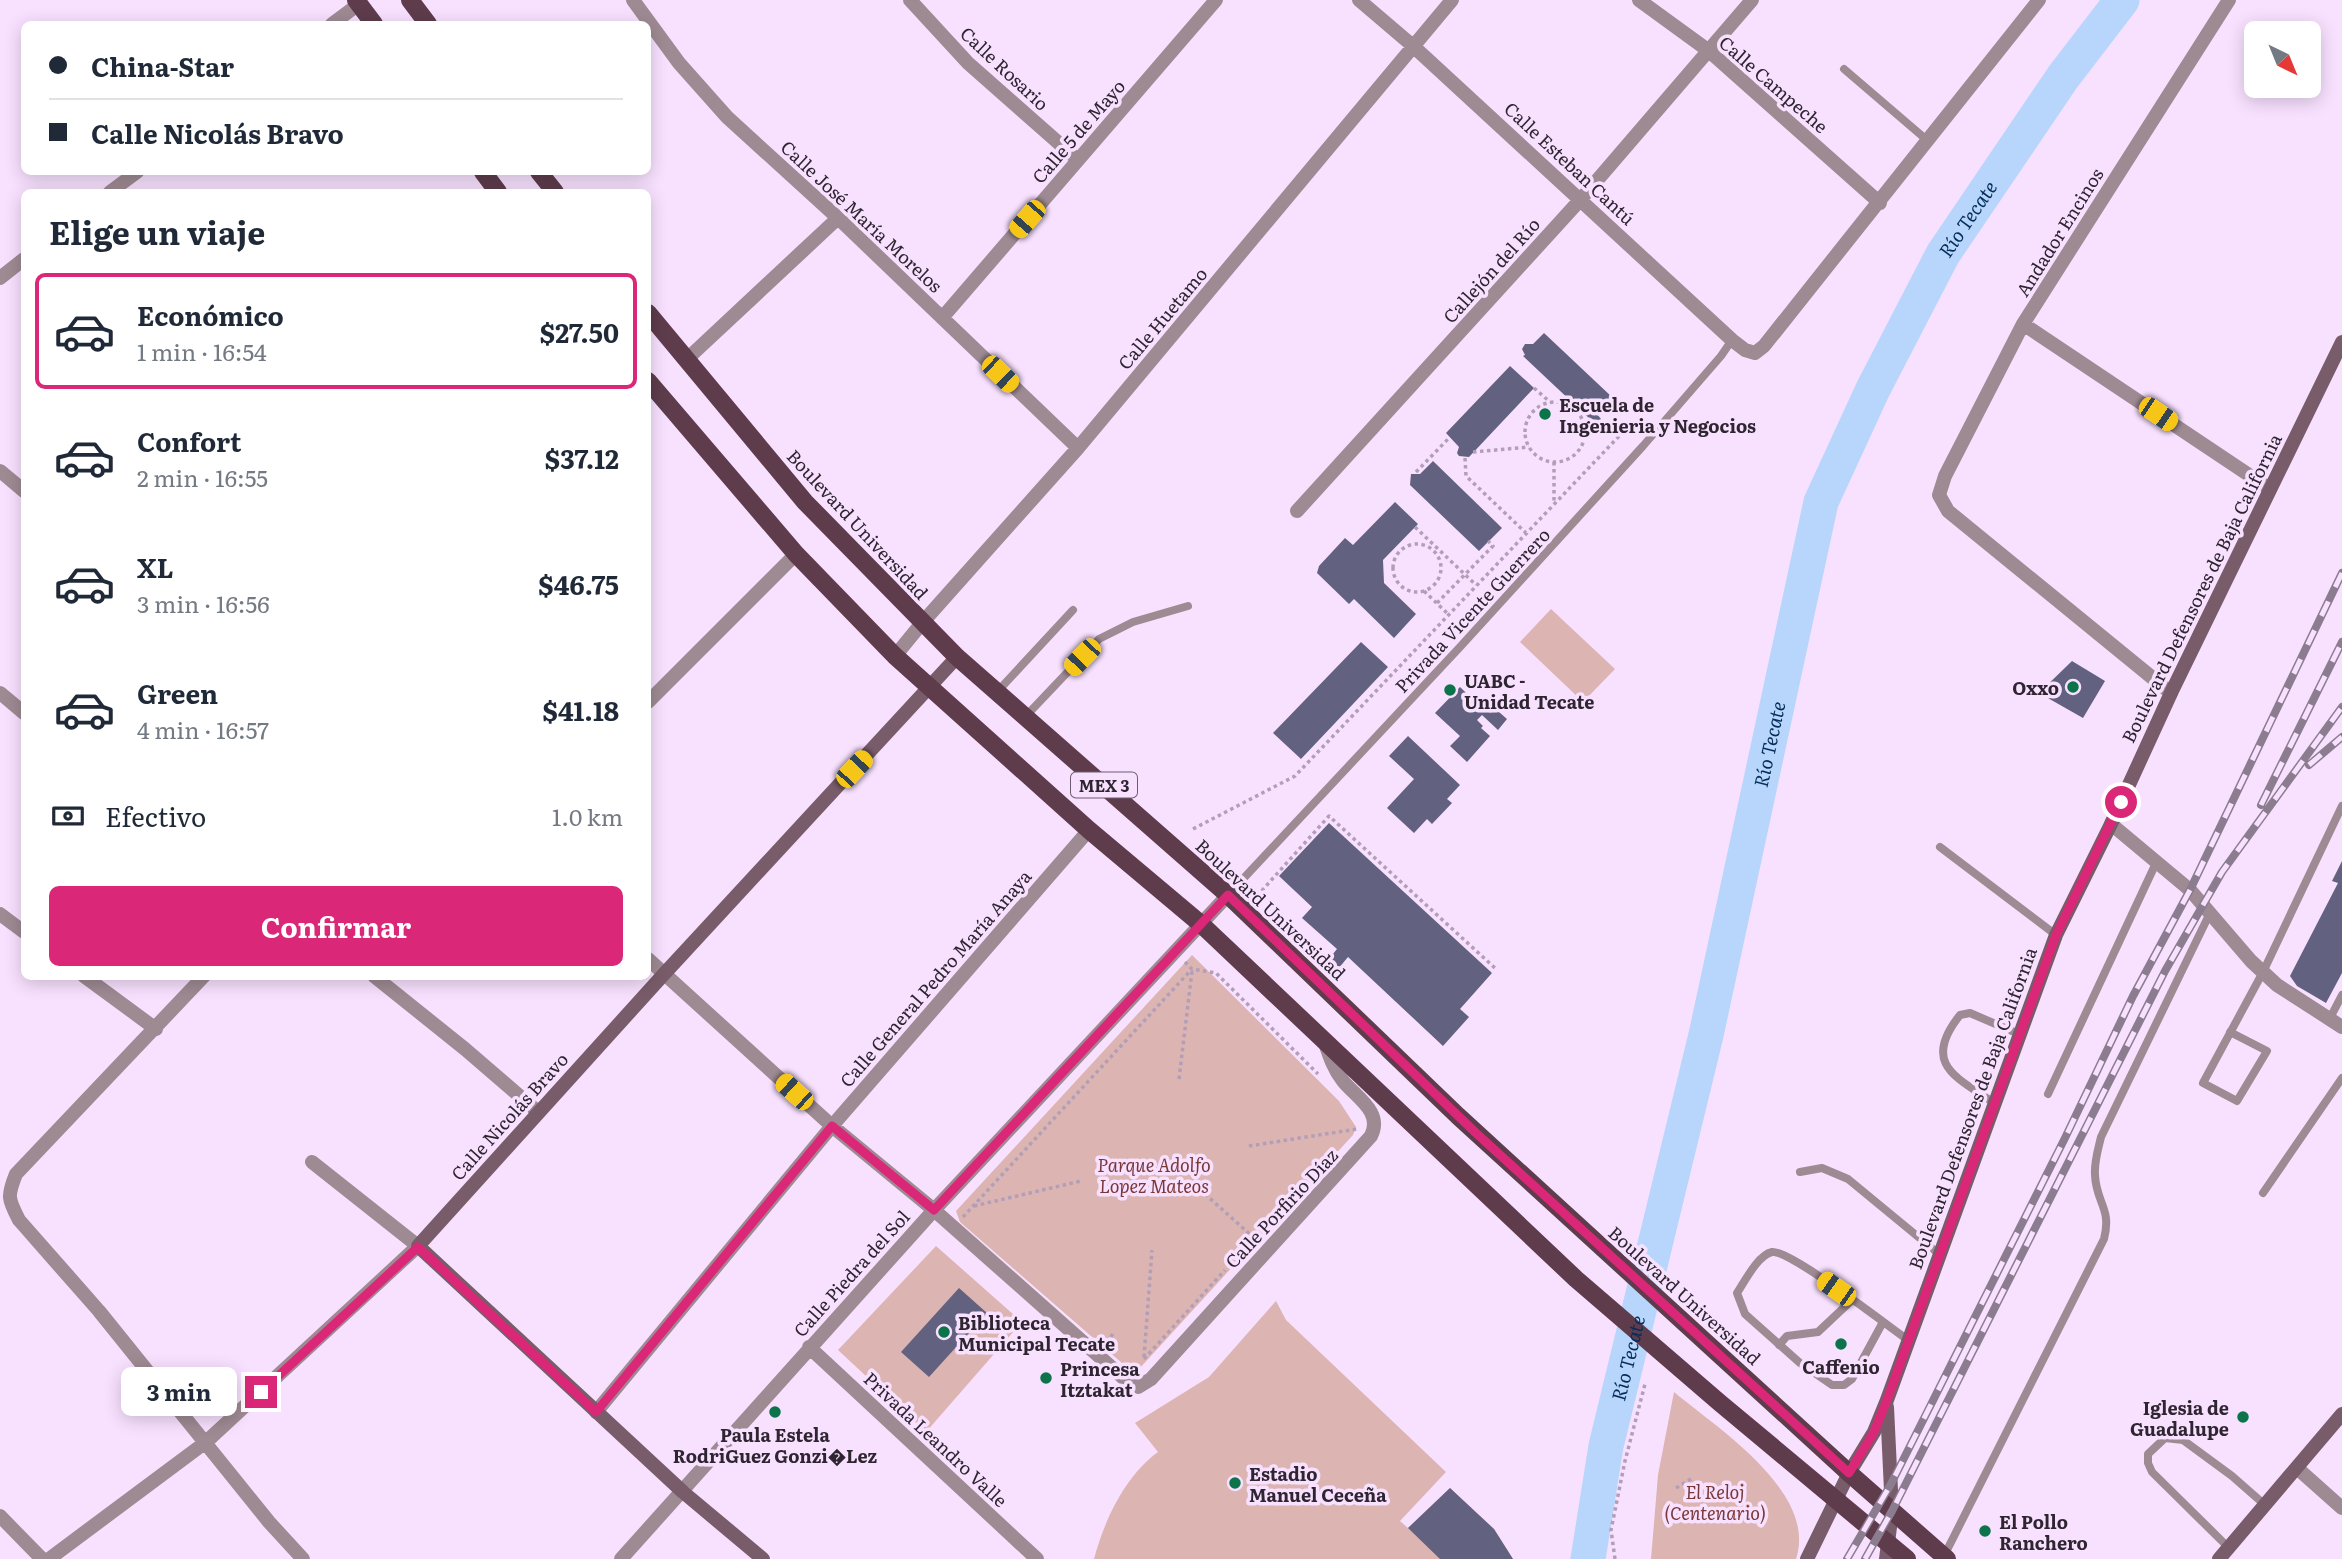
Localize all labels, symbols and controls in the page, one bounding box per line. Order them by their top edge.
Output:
street label: Calle Rosario [955,20,1055,116]
north arrow [2244,21,2320,98]
map controls [2244,21,2321,98]
street label: Calle Campeche [1714,29,1834,139]
text: China-Star [91,46,234,85]
street label: Calle 5 de Mayo [1025,73,1131,189]
street label: Calle Esteban Cantú [1499,95,1641,231]
text: Calle Nicolás Bravo [91,113,344,152]
street label: Calle José María Morelos [775,134,949,298]
street label: Andador Encinos [2009,162,2109,302]
water label: Río Tecate [1931,175,2003,263]
car [1006,196,1049,242]
text: Elige un viaje [49,207,265,255]
street label: Callejón del Río [1436,211,1546,329]
street label: Calle Huetamo [1111,261,1213,375]
text: Económico [137,295,284,334]
icon: car [53,300,116,363]
text: $27.50 [540,312,619,351]
text: 1 min · 16:54 [137,334,267,368]
car [978,352,1023,396]
place label: Escuela de Ingenieria y Negocios [1559,391,1756,439]
car [2135,394,2182,434]
marker: Escuela de Ingenieria y Negocios [1537,406,1553,422]
text: Confort [137,421,241,460]
icon: car [53,426,116,489]
street label: Boulevard Defensores de Baja California [2114,429,2288,747]
text: $37.12 [545,438,619,477]
street label: Boulevard Universidad [781,443,935,605]
text: 2 min · 16:55 [137,460,268,494]
street label: Privada Vicente Guerrero [1388,522,1556,698]
text: XL [137,547,174,586]
icon: car [53,552,116,615]
text: $46.75 [538,564,619,603]
text: 3 min · 16:56 [137,586,270,620]
car [1060,635,1105,679]
place label: UABC - Unidad Tecate [1464,667,1594,715]
text: Green [137,673,218,712]
place label: Oxxo [2012,674,2059,701]
icon: car [53,678,116,741]
marker: Oxxo [2065,679,2081,695]
marker: UABC - Unidad Tecate [1442,682,1458,698]
text: $41.18 [542,690,619,729]
water label: Río Tecate [1746,698,1792,790]
text: 4 min · 16:57 [137,712,269,746]
car [832,746,877,792]
road number: MEX 3 [1071,772,1137,798]
route start [2105,786,2137,818]
text: Efectivo [105,796,206,835]
icon: cash [49,797,87,835]
text: 1.0 km [552,799,623,833]
street label: Boulevard Universidad [1190,832,1352,986]
street label: Calle General Pedro María Anaya [833,863,1037,1093]
button: Confirmar [49,886,623,966]
street label: Boulevard Defensores de Baja California [1901,943,2043,1273]
street label: Calle Nicolás Bravo [444,1046,574,1186]
car [772,1070,817,1114]
street label: Calle Porfirio Díaz [1218,1142,1344,1274]
park label: Parque Adolfo Lopez Mateos [1097,1151,1211,1199]
street label: Calle Piedra del Sol [787,1204,915,1342]
street label: Boulevard Universidad [1603,1219,1767,1371]
car [1813,1268,1860,1310]
place label: Biblioteca Municipal Tecate [958,1309,1115,1357]
water label: Río Tecate [1603,1312,1651,1404]
marker: Biblioteca Municipal Tecate [936,1324,952,1340]
marker: Caffenio [1833,1336,1849,1352]
place label: Caffenio [1802,1353,1880,1380]
place label: Princesa Itztakat [1060,1355,1140,1403]
street label: Privada Leandro Valle [858,1365,1014,1513]
callout: 3 min [121,1368,236,1416]
marker: Princesa Itztakat [1038,1370,1054,1386]
text: 3 min [147,1374,211,1408]
route end [245,1376,277,1408]
place label: Iglesia de Guadalupe [2130,1394,2229,1442]
marker: Paula Estela RodriGuez Gonzi�Lez [767,1404,783,1420]
marker: Iglesia de Guadalupe [2235,1409,2251,1425]
place label: Paula Estela RodriGuez Gonzi�Lez [673,1421,878,1469]
place label: Estadio Manuel Ceceña [1249,1460,1387,1508]
marker: Estadio Manuel Ceceña [1227,1475,1243,1491]
park label: El Reloj (Centenario) [1664,1478,1766,1526]
place label: El Pollo Ranchero [1999,1508,2088,1556]
marker: El Pollo Ranchero [1977,1523,1993,1539]

